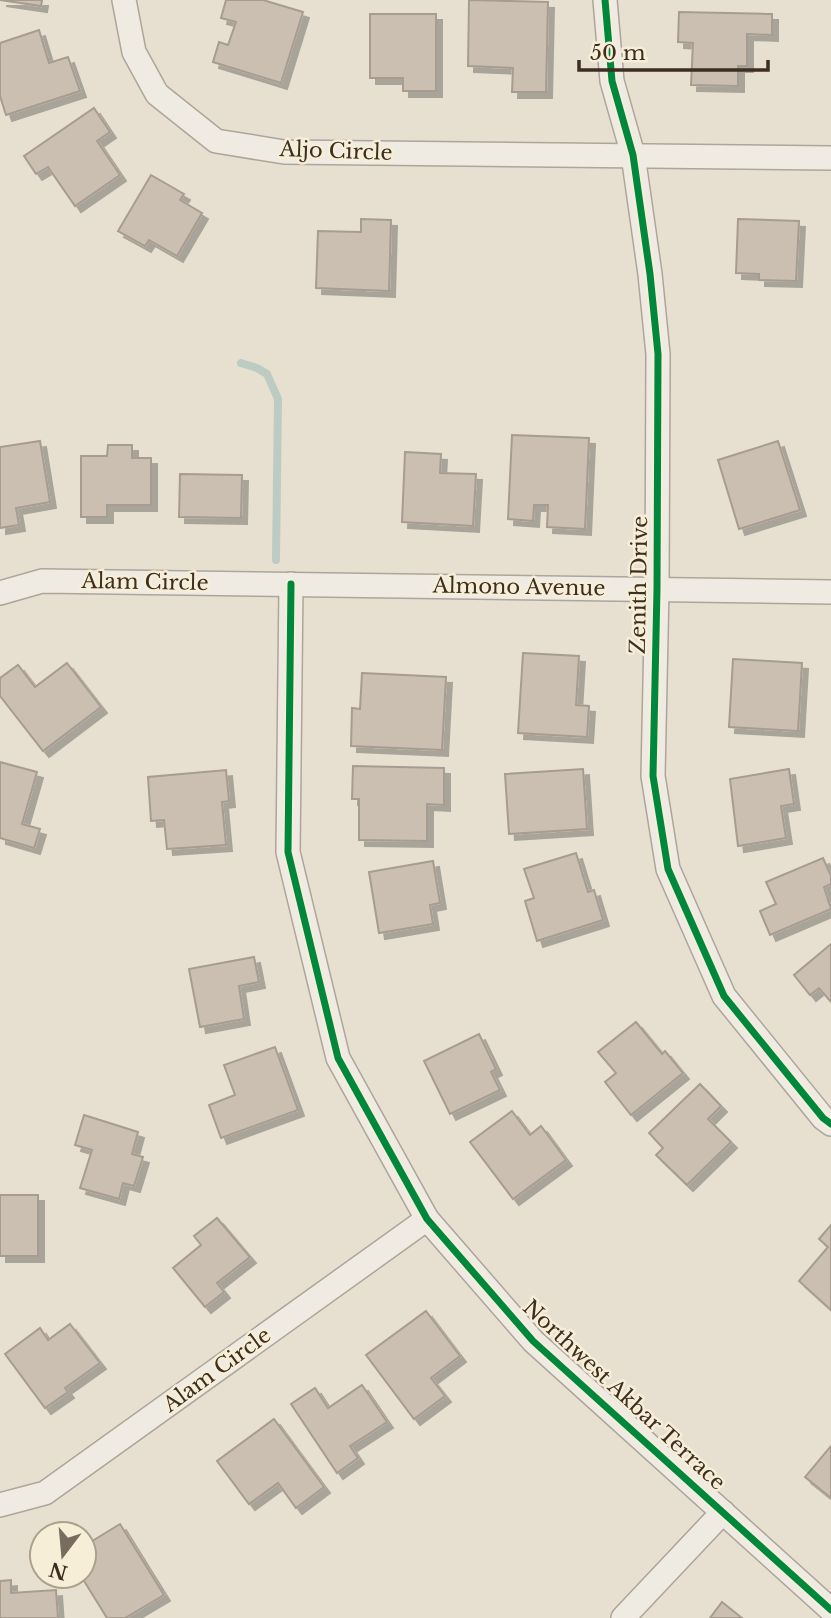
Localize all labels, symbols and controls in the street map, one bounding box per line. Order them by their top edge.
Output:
scale bar [579,28,768,72]
text: 50 m [590,40,646,66]
street label: Aljo Circle [278,136,393,166]
street label: Zenith Drive [625,516,653,654]
street label: Alam Circle [80,568,209,596]
street label: Almono Avenue [431,572,606,602]
street label: Northwest Akbar Terrace [517,1294,731,1496]
street label: Alam Circle [157,1322,276,1418]
north arrow [28,1520,98,1590]
text: N [47,1557,70,1584]

